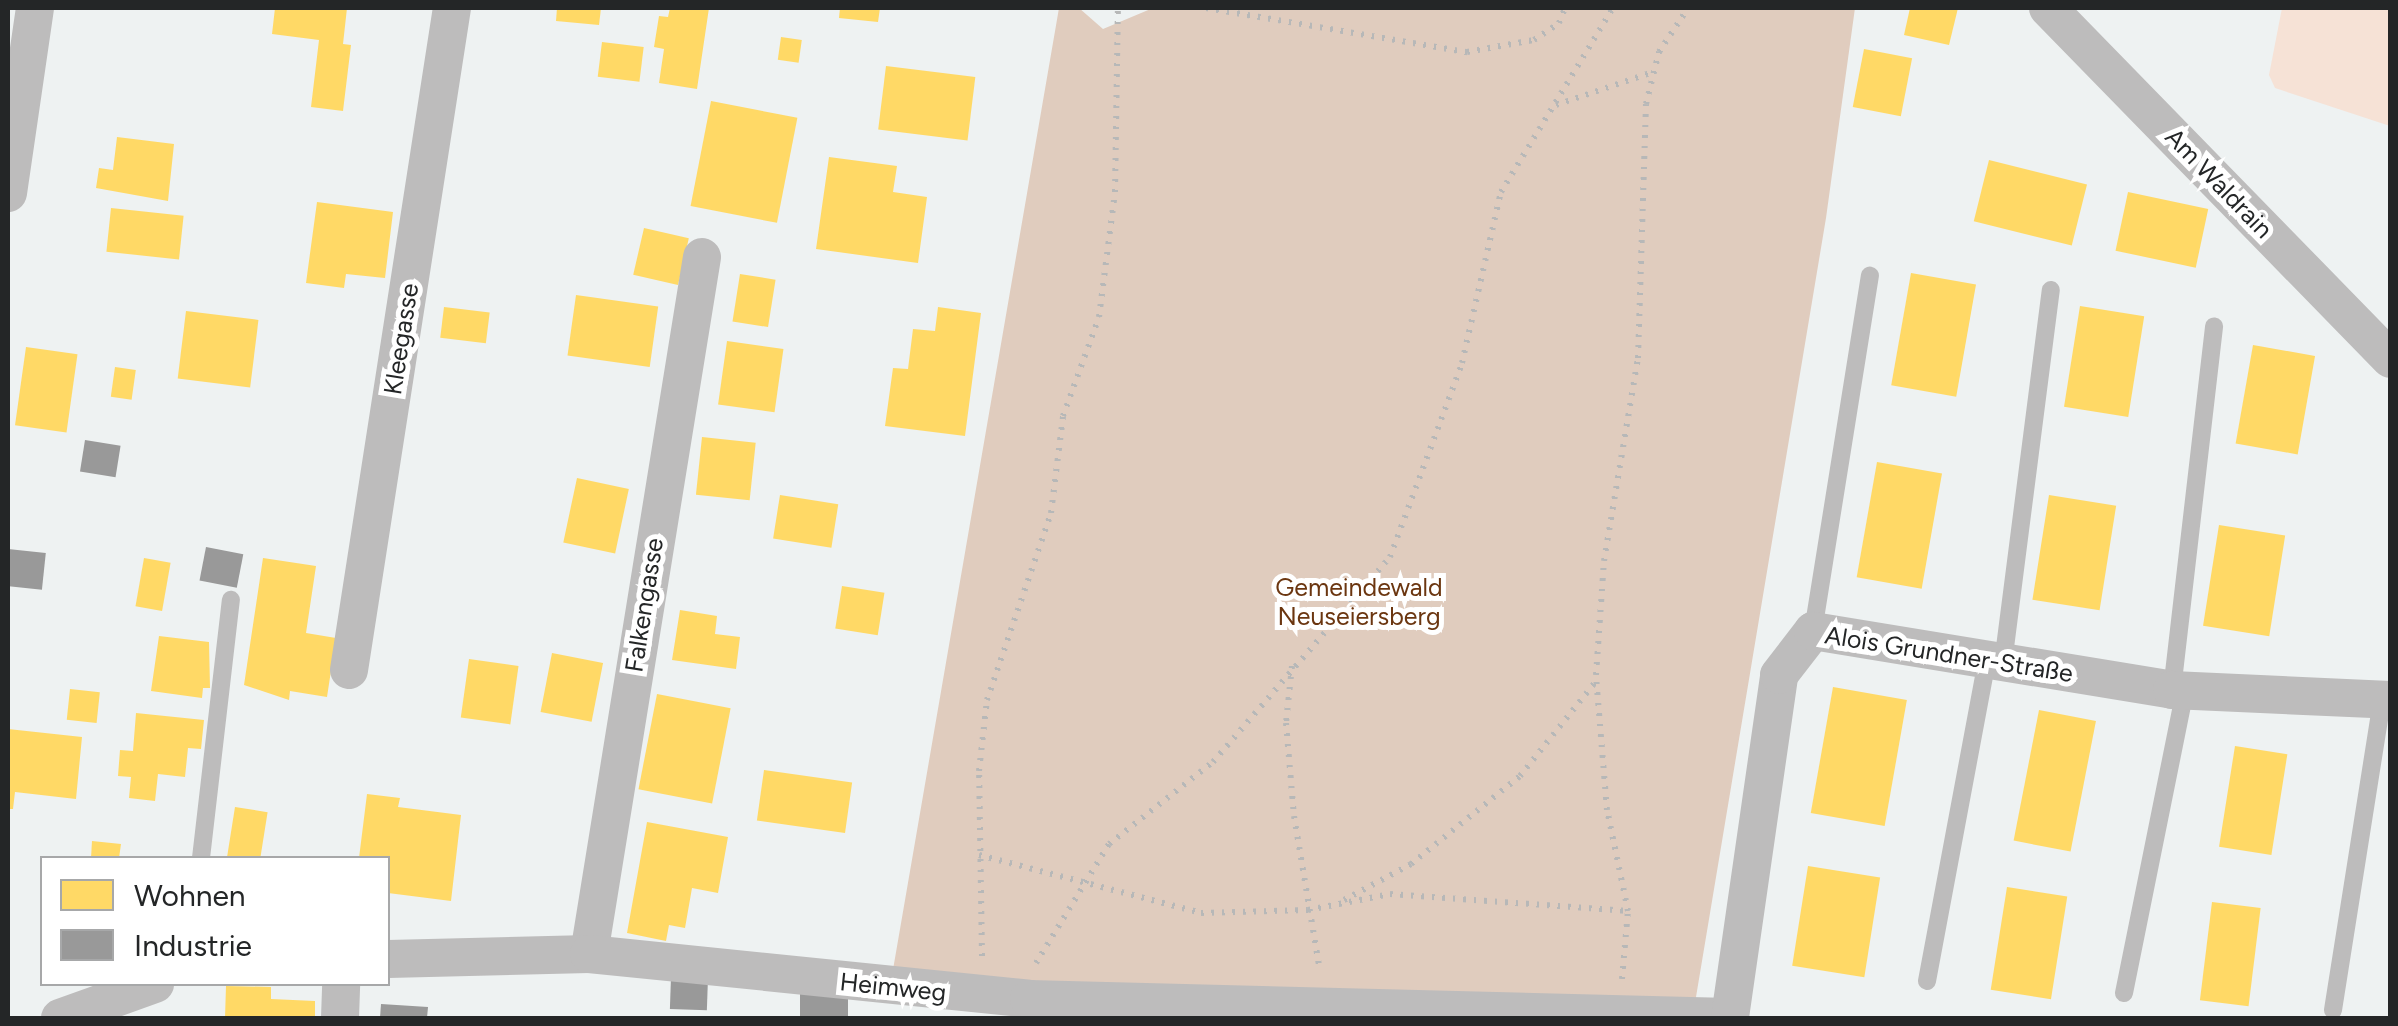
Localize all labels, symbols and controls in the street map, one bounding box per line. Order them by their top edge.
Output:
street label: Am Waldrain [2159,122,2279,244]
street label: Kleegasse [377,281,425,397]
street label: Falkengasse [619,536,669,674]
park label: Gemeindewald Neuseiersberg [1275,573,1443,632]
street label: Alois Grundner-Straße [1823,620,2075,688]
legend [40,856,390,986]
text: Wohnen [134,877,246,914]
text: Industrie [134,927,252,964]
street label: Heimweg [838,966,948,1008]

